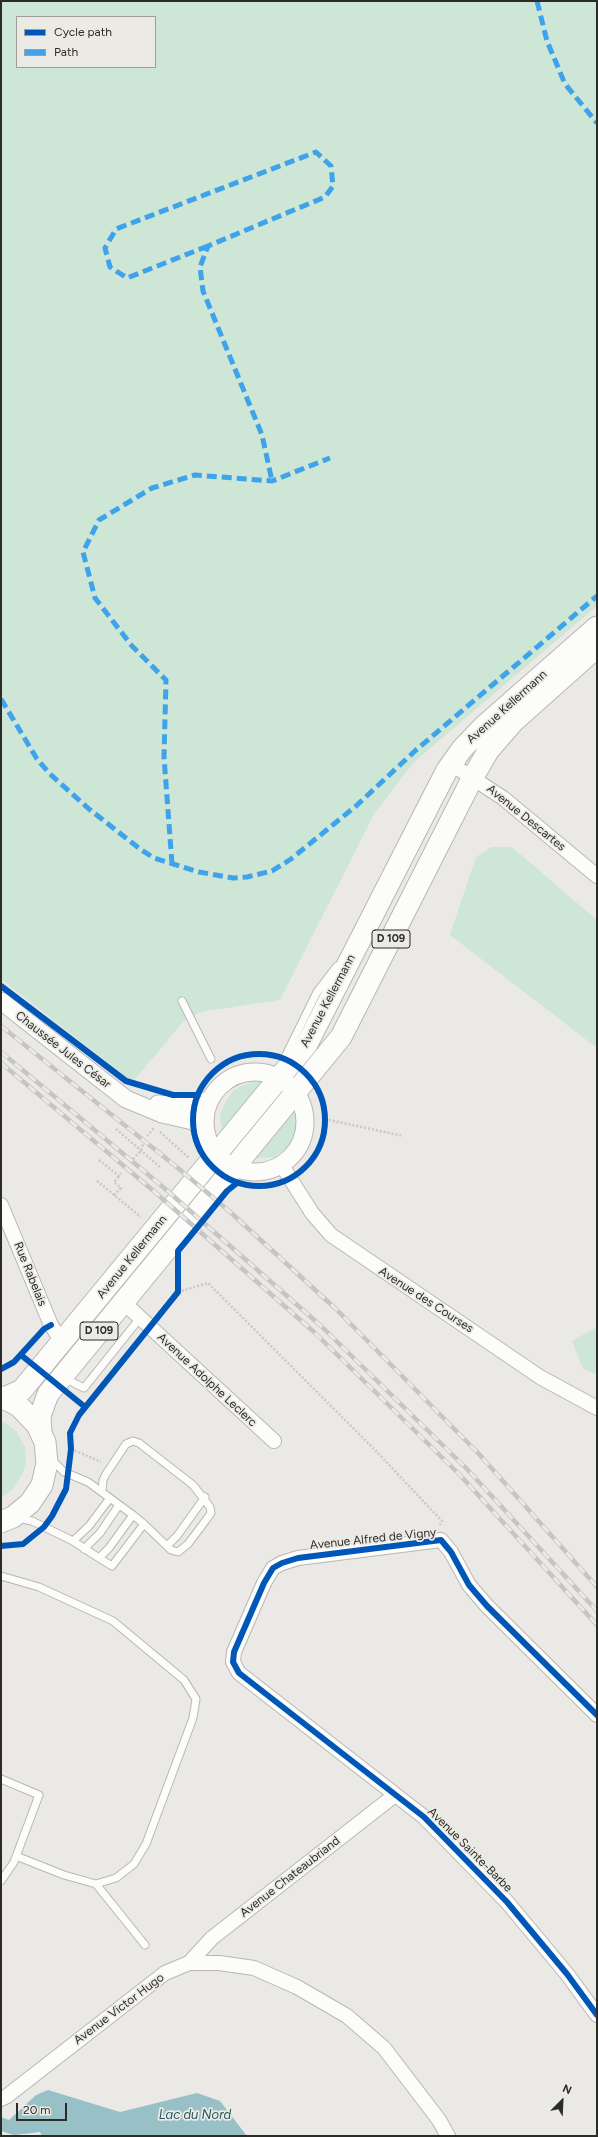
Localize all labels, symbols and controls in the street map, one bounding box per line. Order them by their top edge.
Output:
legend [16,16,156,68]
text: Cycle path [54,25,112,39]
text: Path [54,45,78,59]
street label: Avenue Kellermann [464,667,550,747]
street label: Avenue Descartes [484,782,568,854]
road number: D 109 [372,930,410,948]
street label: Avenue Kellermann [297,952,359,1050]
street label: Chaussée Jules César [12,1008,114,1092]
street label: Avenue Kellermann [94,1212,170,1302]
street label: Rue Rabelais [11,1240,49,1308]
street label: Avenue des Courses [376,1264,476,1336]
road number: D 109 [80,1322,118,1340]
street label: Avenue Adolphe Leclerc [154,1330,260,1430]
street label: Avenue Alfred de Vigny [309,1525,437,1553]
street label: Avenue Sainte-Barbe [425,1805,515,1895]
street label: Avenue Chateaubriand [237,1834,343,1920]
street label: Avenue Victor Hugo [71,1970,167,2048]
north arrow [542,2081,582,2121]
text: N [561,2082,574,2097]
scale bar [18,2095,69,2121]
text: 20 m [23,2103,51,2117]
water label: Lac du Nord [159,2107,231,2123]

